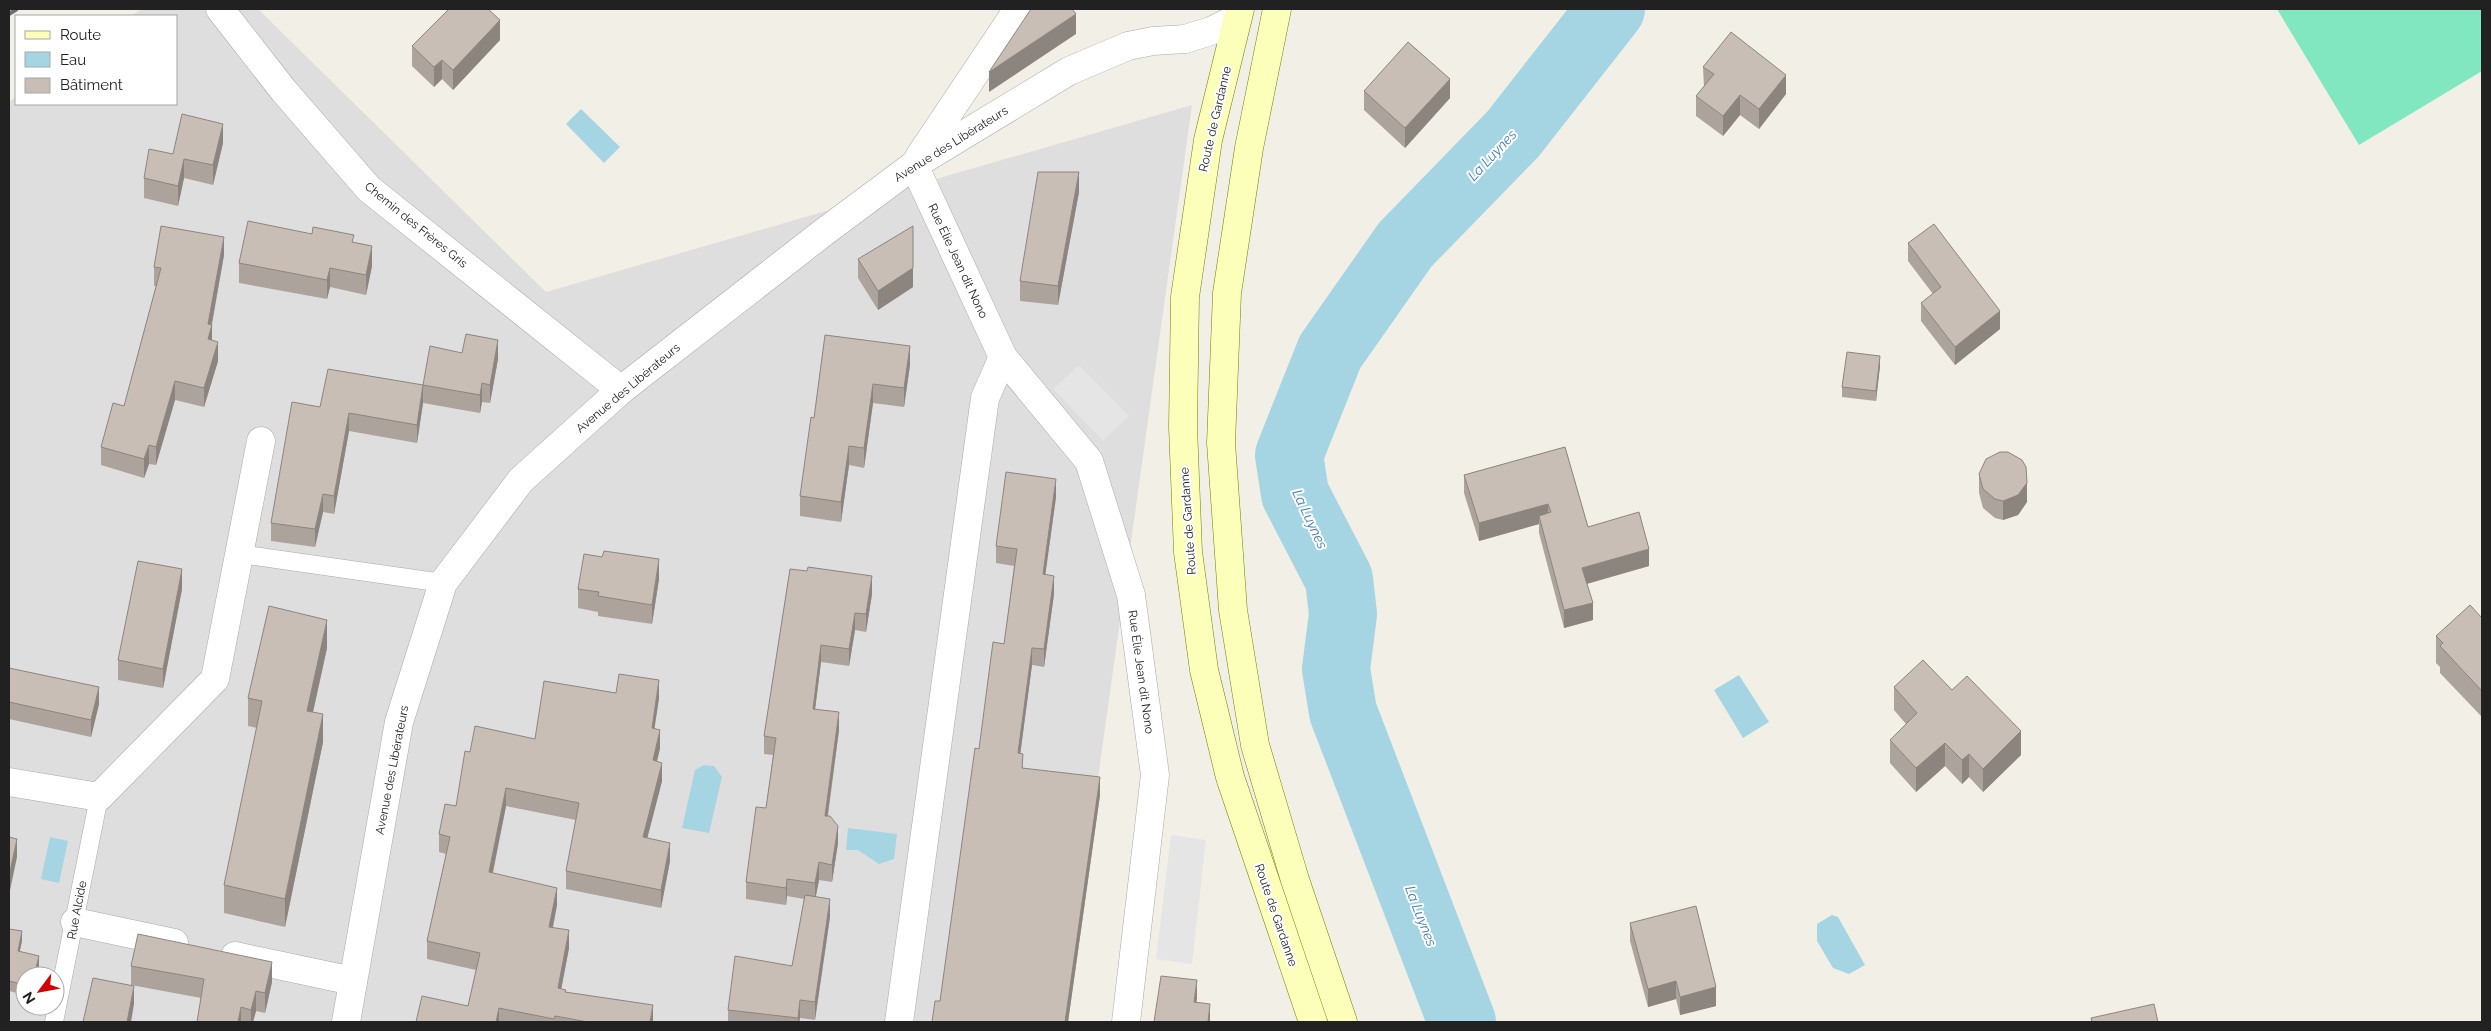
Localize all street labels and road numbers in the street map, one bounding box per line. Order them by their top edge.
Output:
street label: Route de Gardanne [1196,65,1234,173]
street label: Avenue des Libérateurs [892,103,1011,185]
street label: Chemin des Frères Gris [362,179,470,271]
street label: Rue Élie Jean dit Nono [925,201,991,321]
street label: Avenue des Libérateurs [573,340,683,436]
street label: Route de Gardanne [1177,467,1199,575]
street label: Rue Élie Jean dit Nono [1125,609,1157,735]
street label: Avenue des Libérateurs [373,704,411,836]
street label: Route de Gardanne [1252,862,1300,968]
street label: Rue Alcide [64,879,90,941]

